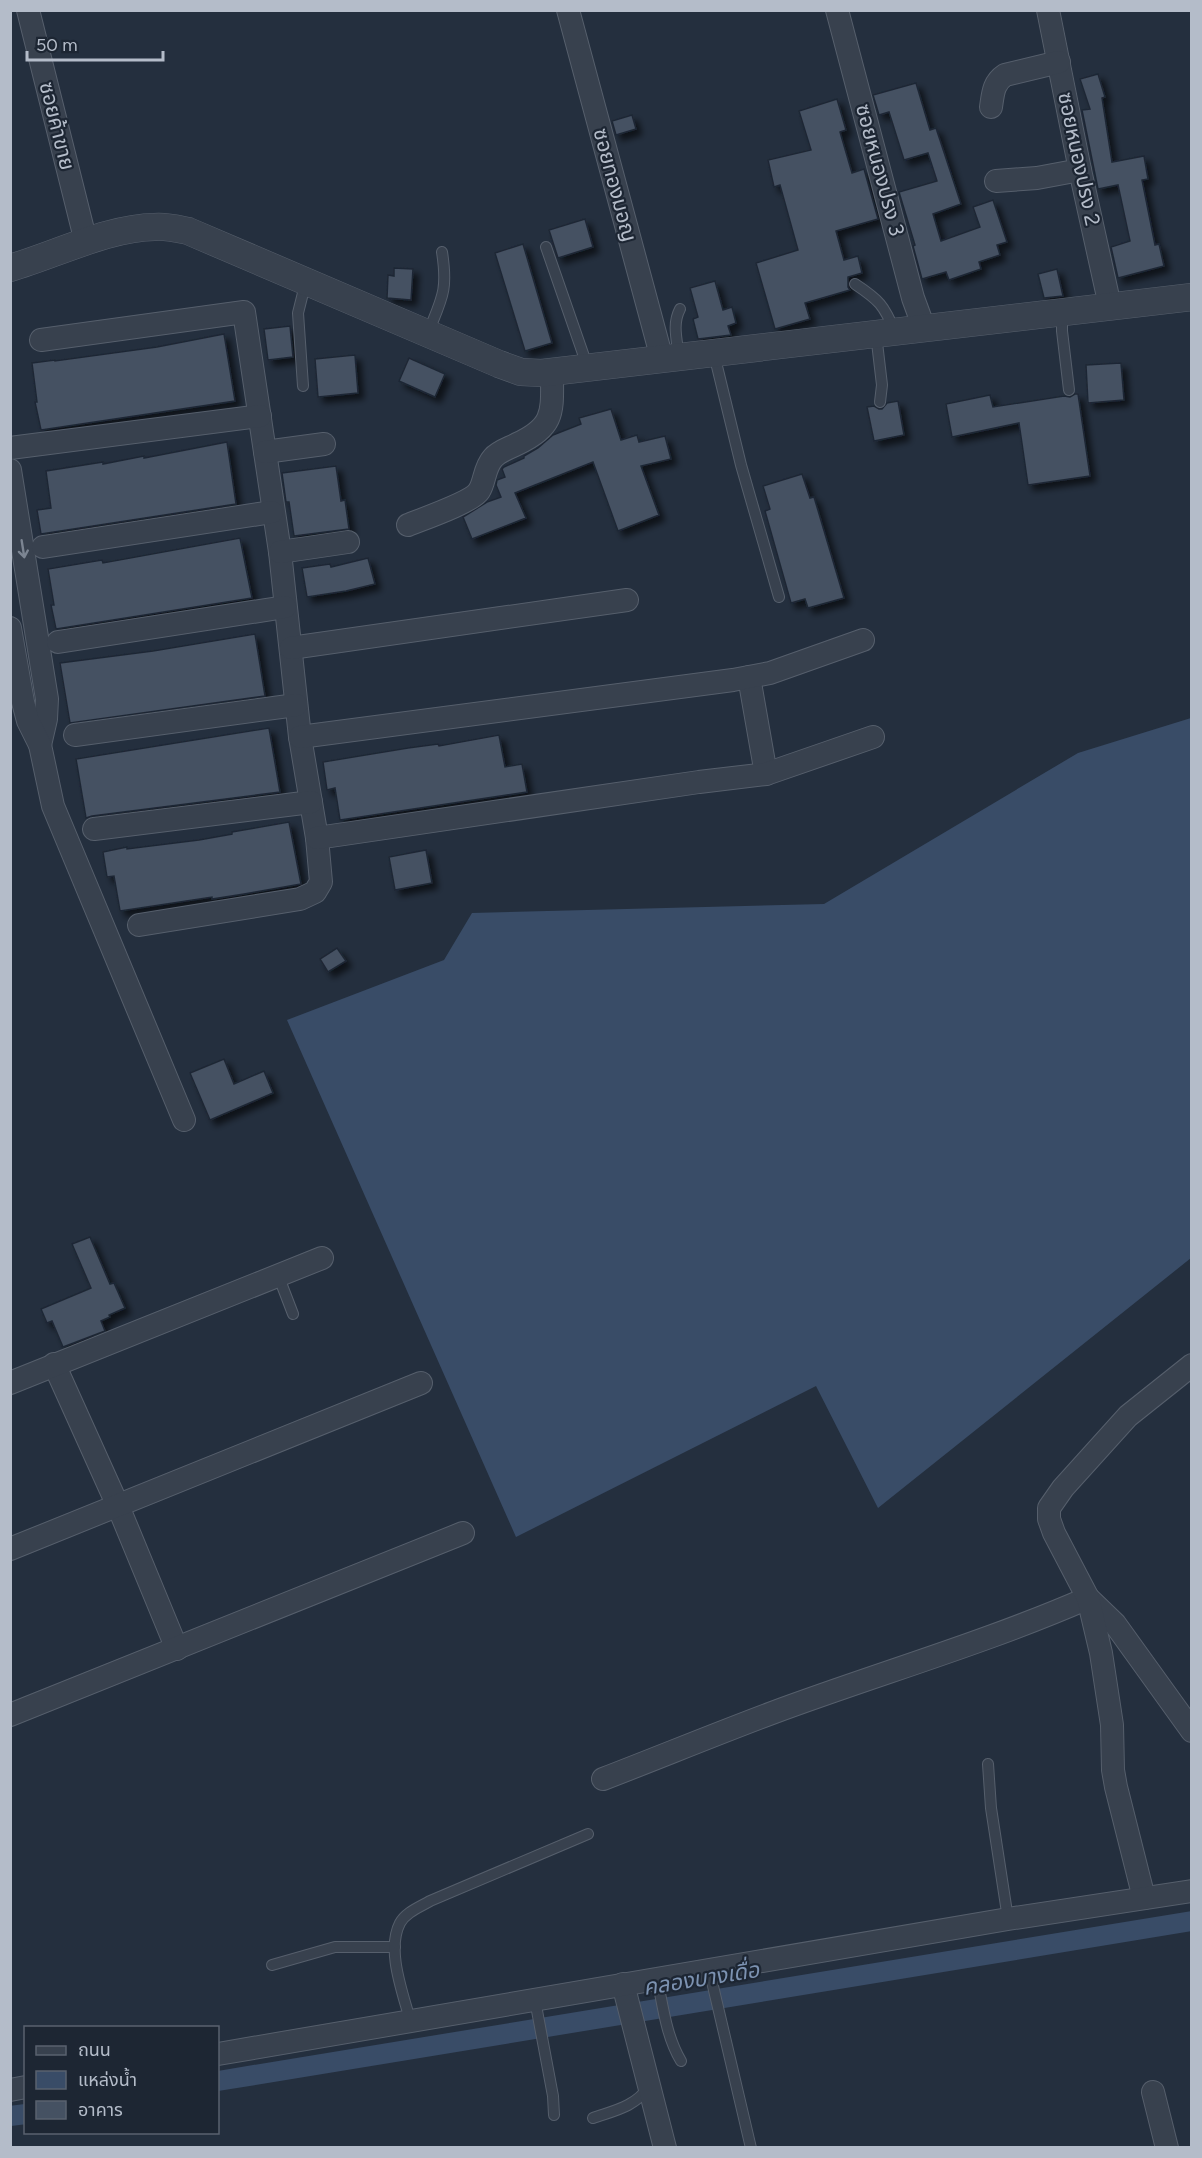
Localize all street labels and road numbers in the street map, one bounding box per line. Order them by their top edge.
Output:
street label: ซอยค้าขาย [34,79,81,173]
street label: ซอยหนองปรง 2 [1053,90,1106,228]
street label: ซอยหนองปรง 3 [851,101,910,239]
street label: ซอยทองมอญ [588,125,643,244]

